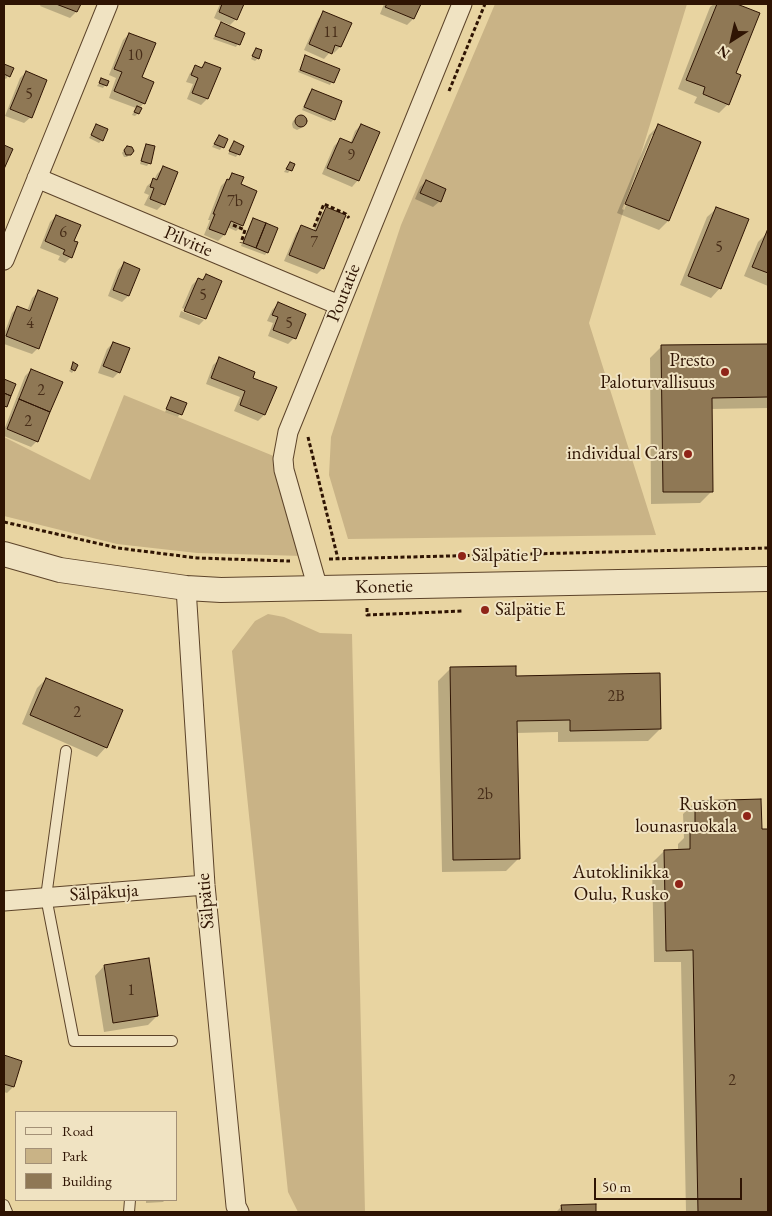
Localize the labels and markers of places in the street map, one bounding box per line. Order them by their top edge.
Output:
place label: Presto Paloturvallisuus [600,350,715,394]
marker: Presto Paloturvallisuus [719,366,731,378]
place label: individual Cars [567,443,678,465]
marker: individual Cars [682,448,694,460]
place label: Sälpätie P [472,545,542,567]
marker: Sälpätie P [456,550,468,562]
place label: Sälpätie E [495,599,566,621]
marker: Sälpätie E [479,604,491,616]
place label: Ruskon lounasruokala [635,794,737,838]
marker: Ruskon lounasruokala [741,810,753,822]
place label: Autoklinikka Oulu, Rusko [573,862,669,906]
marker: Autoklinikka Oulu, Rusko [673,878,685,890]

